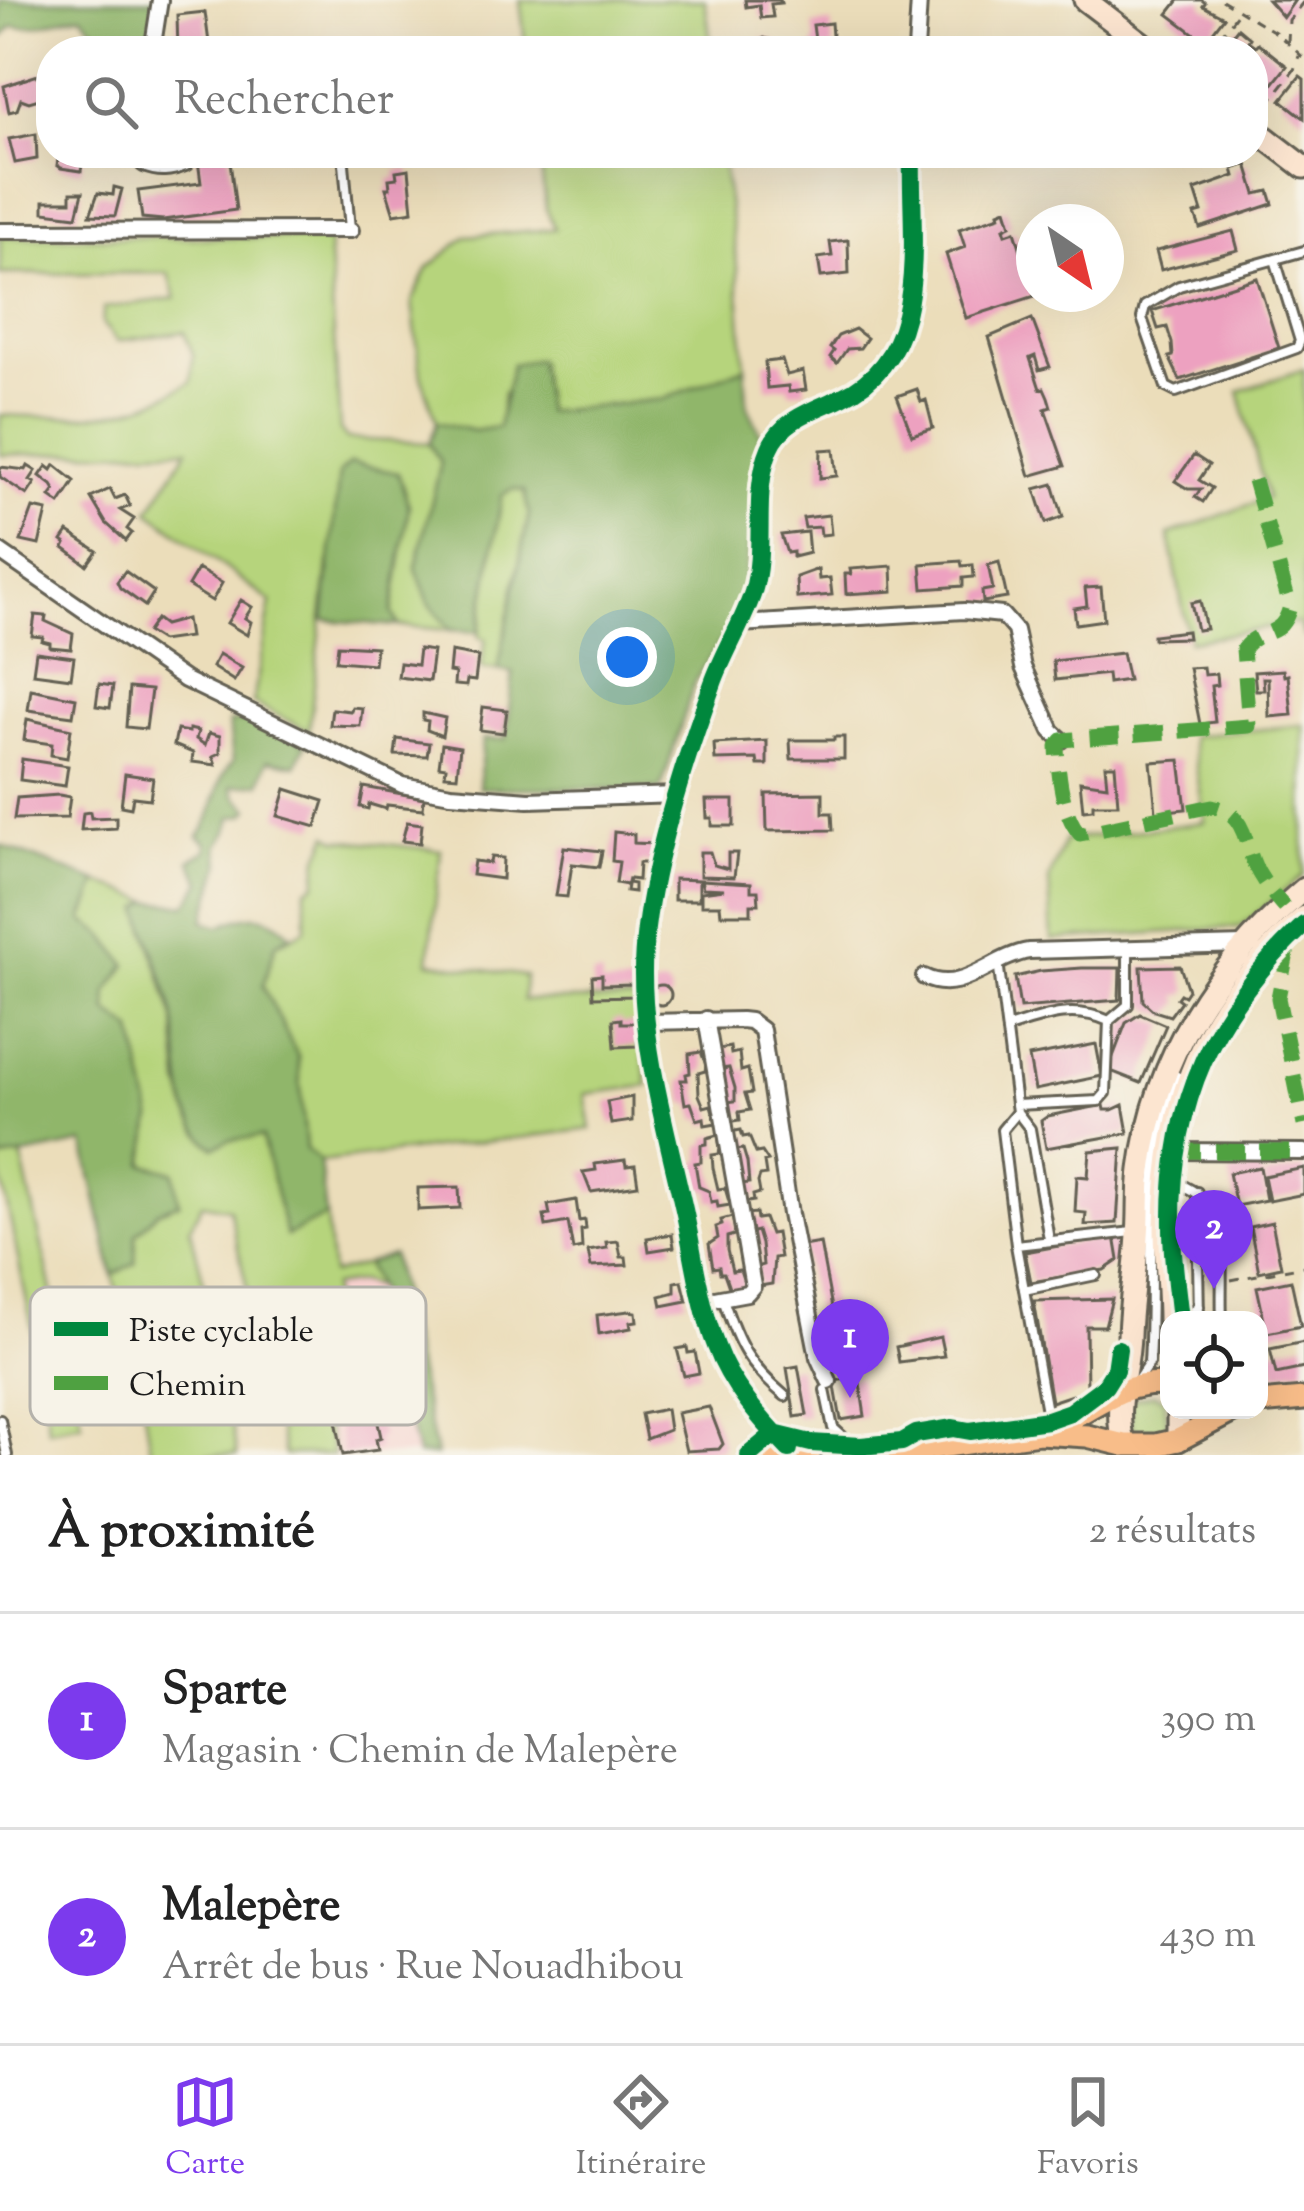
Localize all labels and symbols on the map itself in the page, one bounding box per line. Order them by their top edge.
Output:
north arrow [1016,204,1124,312]
your location [597,627,657,687]
pin: 2 [1175,1190,1253,1289]
legend [30,1287,426,1425]
pin: 1 [811,1299,889,1398]
text: Piste cyclable [129,1309,314,1357]
text: Chemin [129,1363,246,1411]

